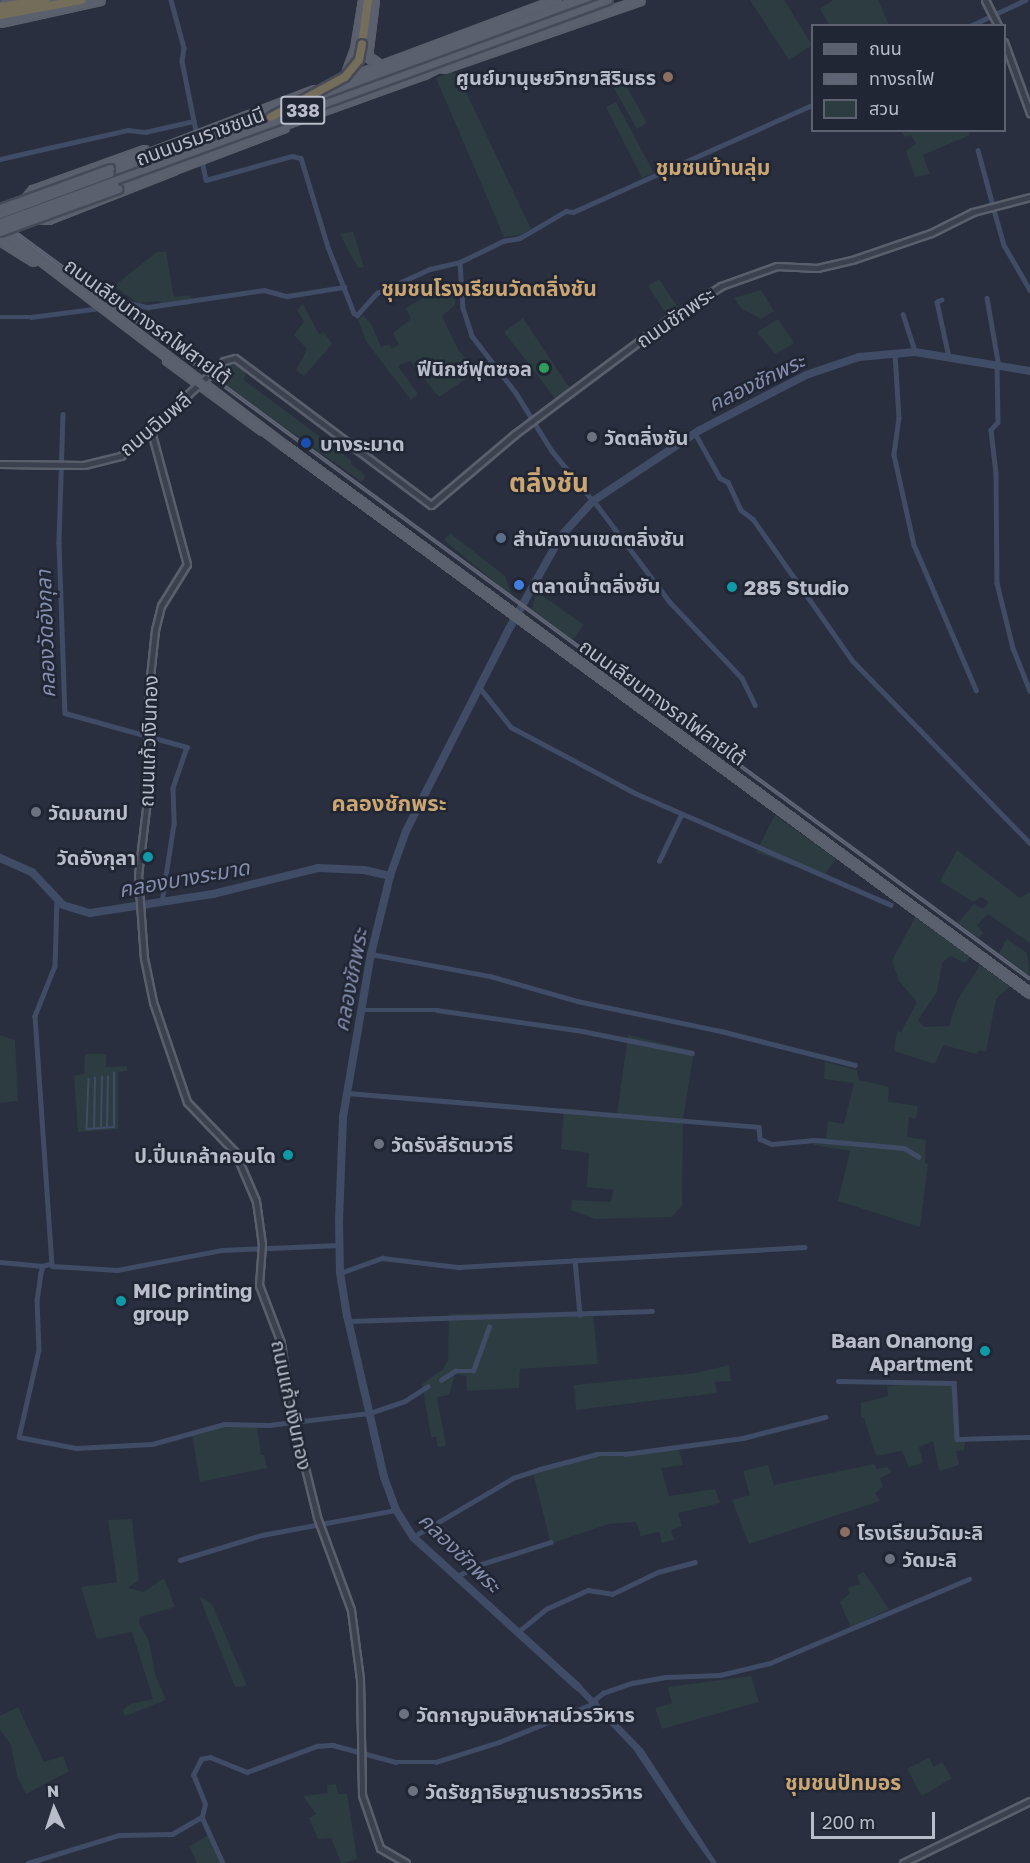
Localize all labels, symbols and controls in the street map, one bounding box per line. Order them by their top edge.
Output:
legend [811,24,1006,132]
text: ถนน [869,37,902,59]
place label: ศูนย์มานุษยวิทยาสิรินธร [456,65,656,89]
text: ทางรถไฟ [869,67,934,89]
marker: ศูนย์มานุษยวิทยาสิรินธร [661,70,675,84]
road number: 338 [279,95,327,125]
text: สวน [869,97,899,119]
street label: ถนนบรมราชชนนี [132,102,268,170]
district label: ชุมชนบ้านลุ่ม [656,154,770,180]
street label: ถนนเลียบทางรถไฟสายใต้ [60,253,236,389]
district label: ชุมชนโรงเรียนวัดตลิ่งชัน [381,275,597,301]
street label: ถนนชักพระ [631,281,719,353]
water label: คลองชักพระ [704,348,808,416]
place label: ฟีนิกซ์ฟุตซอล [417,356,532,380]
marker: ฟีนิกซ์ฟุตซอล [537,361,551,375]
street label: ถนนฉิมพลี [114,387,196,461]
place label: วัดตลิ่งชัน [604,425,688,449]
marker: วัดตลิ่งชัน [585,430,599,444]
place label: บางระมาด [320,431,405,455]
marker: บางระมาด [297,434,315,452]
district label: ตลิ่งชัน [509,467,589,499]
place label: สำนักงานเขตตลิ่งชัน [513,526,685,550]
marker: สำนักงานเขตตลิ่งชัน [494,531,508,545]
water label: คลองวัดอังกุลา [30,570,60,698]
place label: ตลาดน้ำตลิ่งชัน [531,573,660,597]
place label: 285 Studio [744,575,849,599]
marker: ตลาดน้ำตลิ่งชัน [512,578,526,592]
marker: 285 Studio [725,580,739,594]
street label: ถนนเลียบทางรถไฟสายใต้ [575,634,751,770]
street label: ถนนแก้วเงินทอง [134,674,162,808]
district label: คลองชักพระ [331,790,447,816]
place label: วัดมณฑป [48,800,128,824]
marker: วัดมณฑป [29,805,43,819]
place label: วัดอังกุลา [57,845,136,869]
marker: วัดอังกุลา [141,850,155,864]
water label: คลองบางระมาด [117,854,251,902]
water label: คลองชักพระ [328,926,372,1034]
place label: วัดรังสีรัตนวารี [391,1132,513,1156]
marker: วัดรังสีรัตนวารี [372,1137,386,1151]
place label: ป.ปิ่นเกล้าคอนโด [134,1143,276,1167]
marker: ป.ปิ่นเกล้าคอนโด [281,1148,295,1162]
place label: MIC printing group [133,1278,252,1325]
marker: MIC printing group [114,1294,128,1308]
place label: Baan Onanong Apartment [831,1328,973,1375]
street label: ถนนแก้วเงินทอง [267,1338,317,1472]
marker: Baan Onanong Apartment [978,1344,992,1358]
water label: คลองชักพระ [414,1507,506,1597]
place label: โรงเรียนวัดมะลิ [857,1520,983,1544]
marker: โรงเรียนวัดมะลิ [838,1525,852,1539]
place label: วัดมะลิ [902,1547,957,1571]
marker: วัดมะลิ [883,1552,897,1566]
place label: วัดกาญจนสิงหาสน์วรวิหาร [416,1702,635,1726]
marker: วัดกาญจนสิงหาสน์วรวิหาร [397,1707,411,1721]
district label: ชุมชนปัทมอร [785,1769,901,1795]
north arrow [24,1779,84,1839]
place label: วัดรัชฎาธิษฐานราชวรวิหาร [425,1779,643,1803]
text: N [46,1781,60,1801]
marker: วัดรัชฎาธิษฐานราชวรวิหาร [406,1784,420,1798]
scale bar [814,1800,938,1838]
text: 200 m [822,1811,875,1833]

